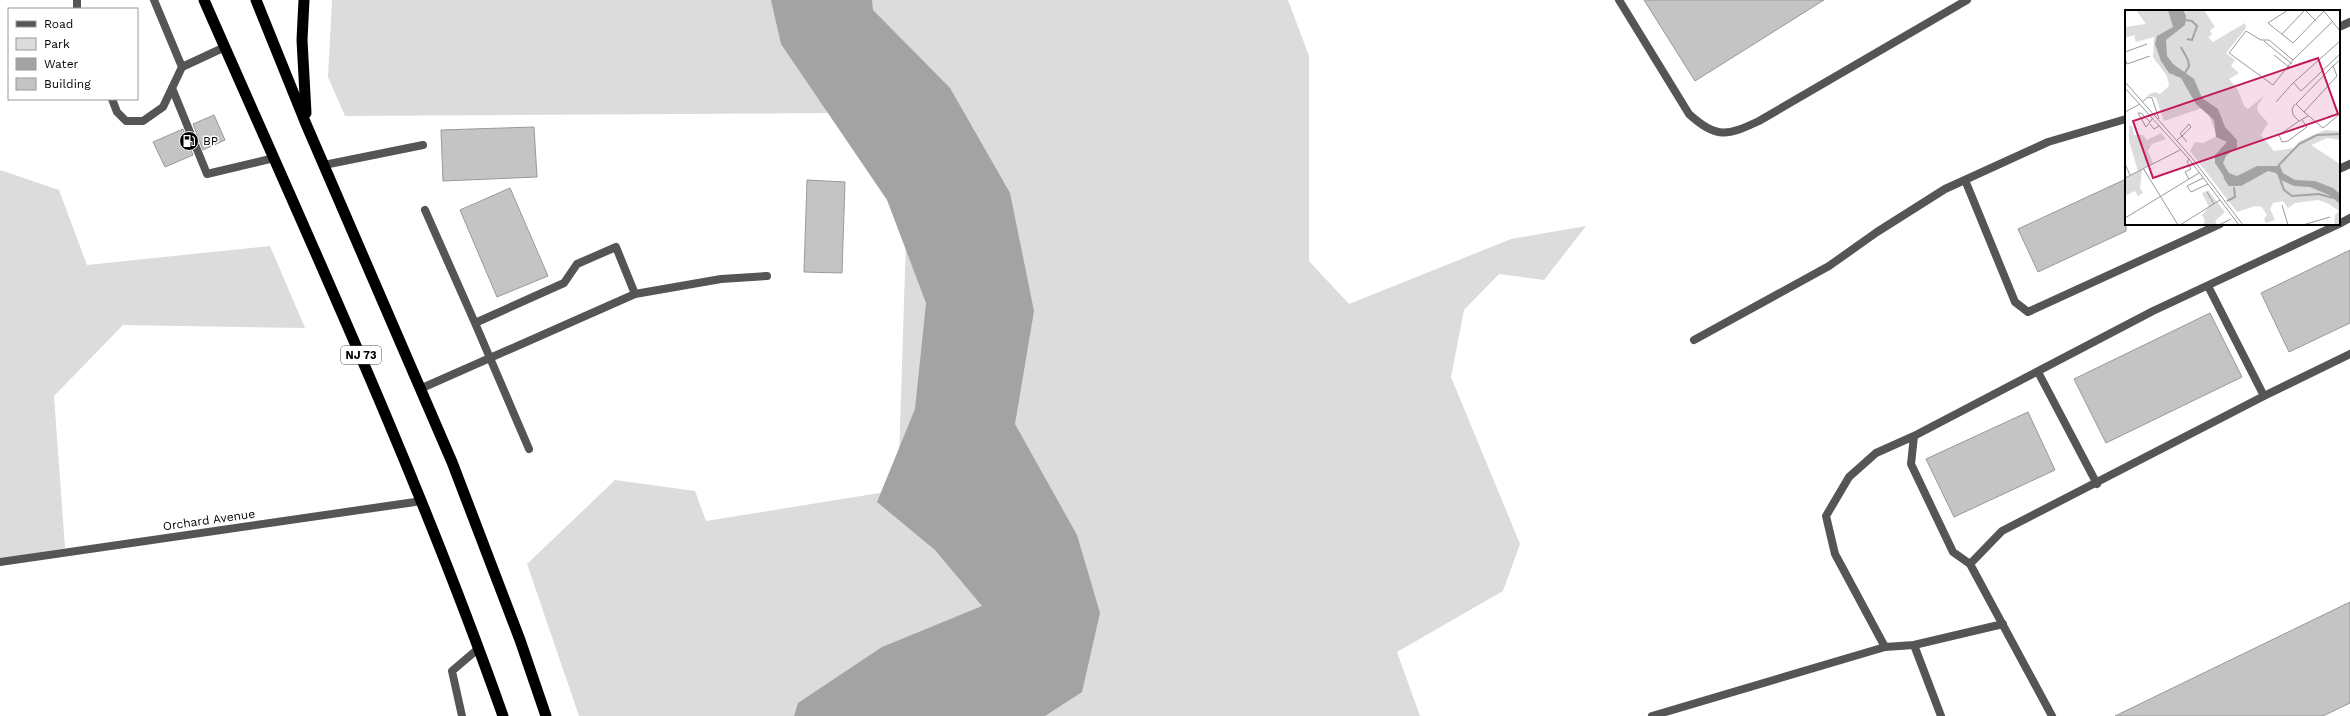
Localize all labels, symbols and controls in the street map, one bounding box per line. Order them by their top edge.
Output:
legend [8,8,138,100]
inset map [2125,10,2340,225]
text: Road [44,17,73,31]
text: Park [44,37,70,51]
text: Water [44,57,79,71]
text: Building [44,77,91,91]
fuel station icon: BP [178,130,200,152]
place label: BP [203,134,218,148]
road number: NJ 73 [341,346,381,364]
street label: Orchard Avenue [162,507,256,533]

